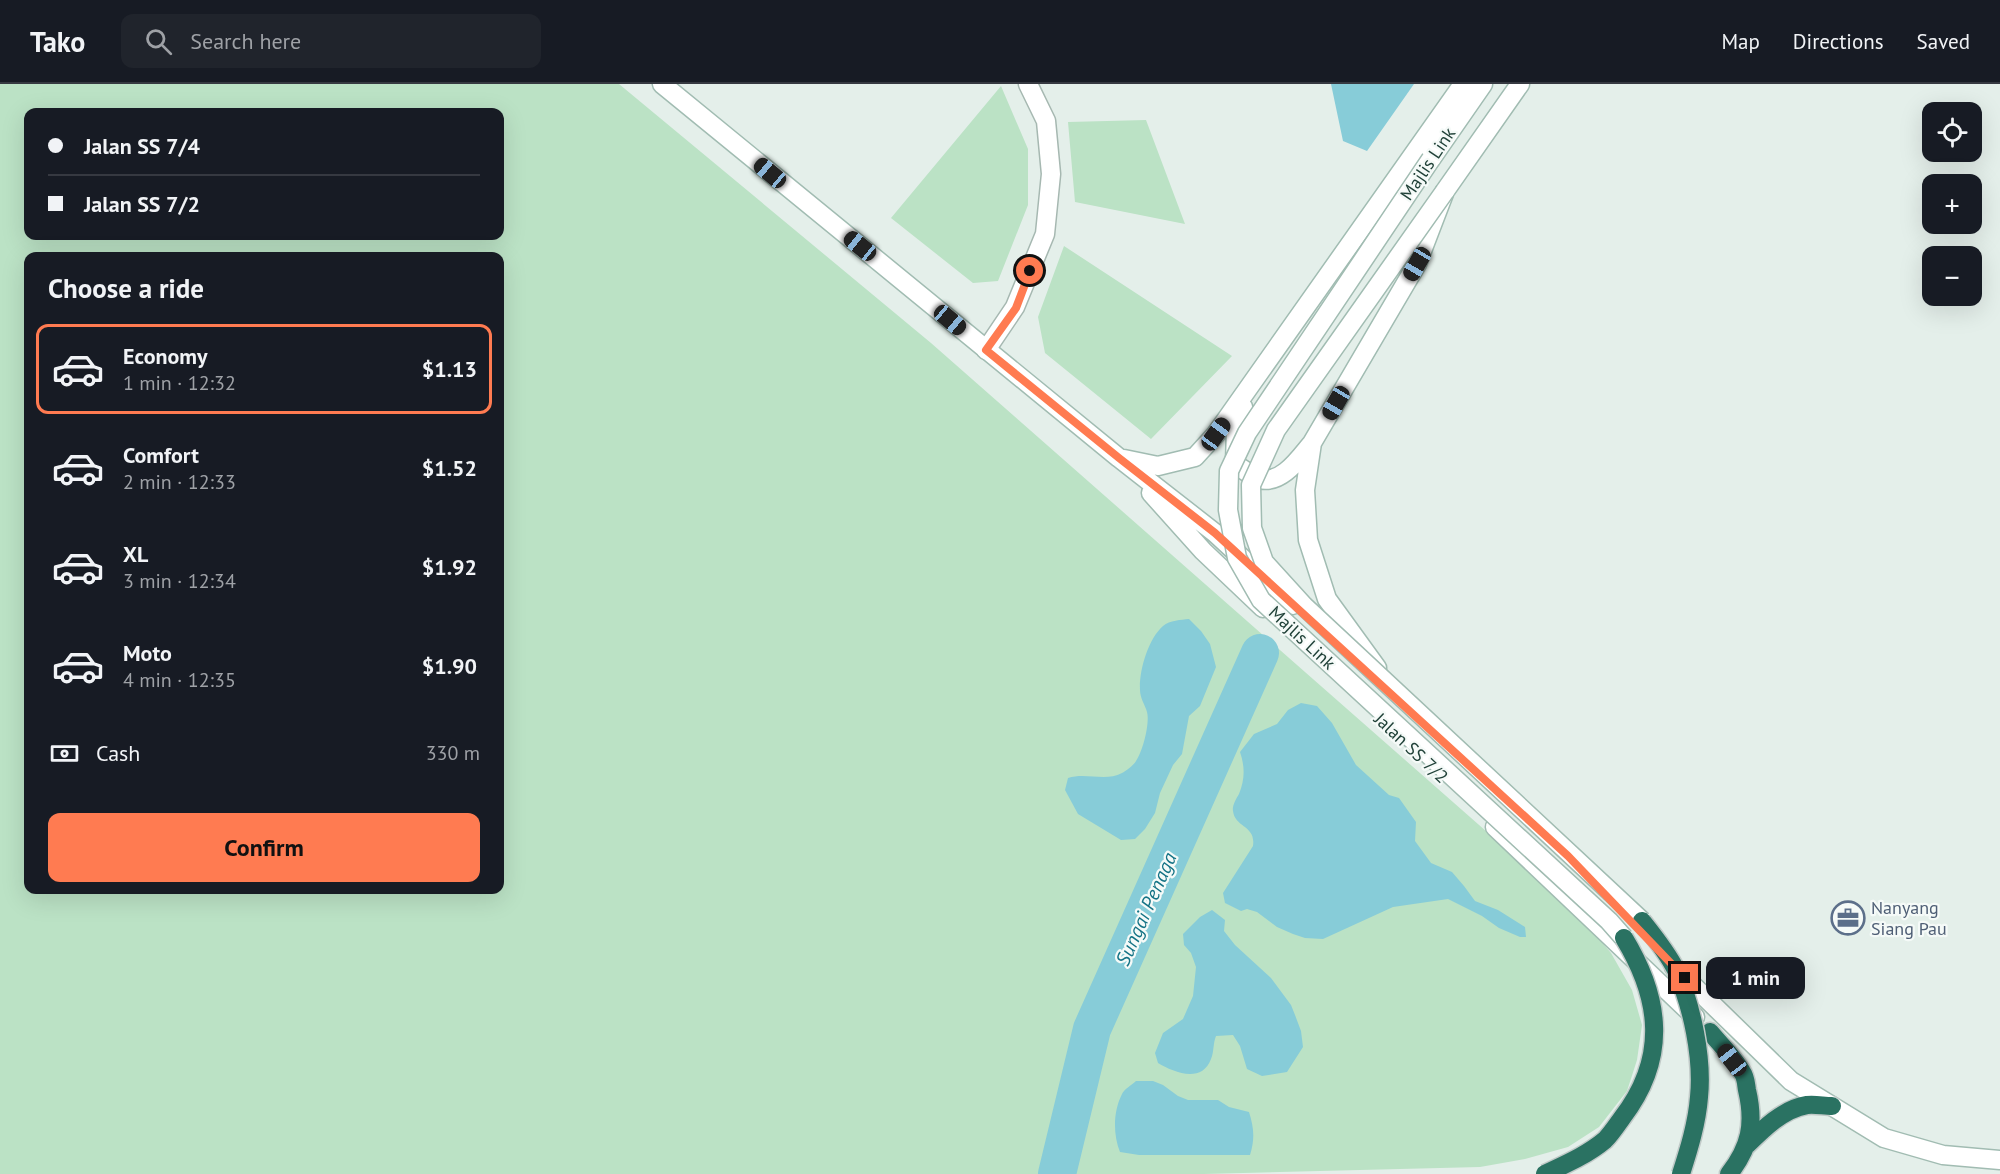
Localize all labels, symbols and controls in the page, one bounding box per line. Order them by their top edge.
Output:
search box [121,14,541,68]
text: Tako [30,23,85,60]
icon: search [142,25,175,58]
text: Search here [190,27,301,55]
text: Map [1721,28,1760,55]
text: Directions [1793,28,1884,55]
text: Saved [1917,28,1970,55]
map controls [1922,102,1982,306]
button: locate [1922,102,1982,162]
street label: Majlis Link [1395,123,1461,205]
text: Jalan SS 7/4 [84,132,200,160]
car [750,155,790,191]
button: + [1922,174,1982,234]
text: Jalan SS 7/2 [84,190,200,218]
car [840,228,880,264]
car [1400,244,1434,284]
button: − [1922,246,1982,306]
route start [1016,257,1043,284]
text: Choose a ride [48,271,204,305]
car [930,302,970,338]
icon: car [51,342,105,396]
text: Economy [123,342,207,370]
text: $1.13 [422,355,477,383]
text: 1 min · 12:32 [123,370,236,396]
car [1319,383,1353,423]
car [1198,414,1234,454]
icon: car [51,441,105,495]
text: Comfort [123,441,199,469]
text: $1.52 [422,454,477,482]
text: 2 min · 12:33 [123,469,236,495]
icon: car [51,540,105,594]
text: XL [123,540,148,568]
text: $1.92 [422,553,477,581]
text: 3 min · 12:34 [123,568,236,594]
street label: Majlis Link [1264,601,1341,675]
icon: car [51,639,105,693]
text: Moto [123,639,172,667]
text: $1.90 [422,652,477,680]
text: 4 min · 12:35 [123,667,236,693]
street label: Jalan SS 7/2 [1369,707,1453,788]
icon: cash [48,737,81,770]
text: Cash [96,739,140,767]
text: 330 m [426,740,480,766]
button: Confirm [48,813,480,882]
water label: Sungai Penaga [1110,848,1183,970]
place label: Nanyang Siang Pau [1871,896,1947,940]
office icon: Nanyang Siang Pau [1830,900,1866,936]
callout: 1 min [1706,957,1805,999]
route end [1671,964,1698,991]
text: 1 min [1731,965,1780,991]
car [1714,1040,1750,1080]

